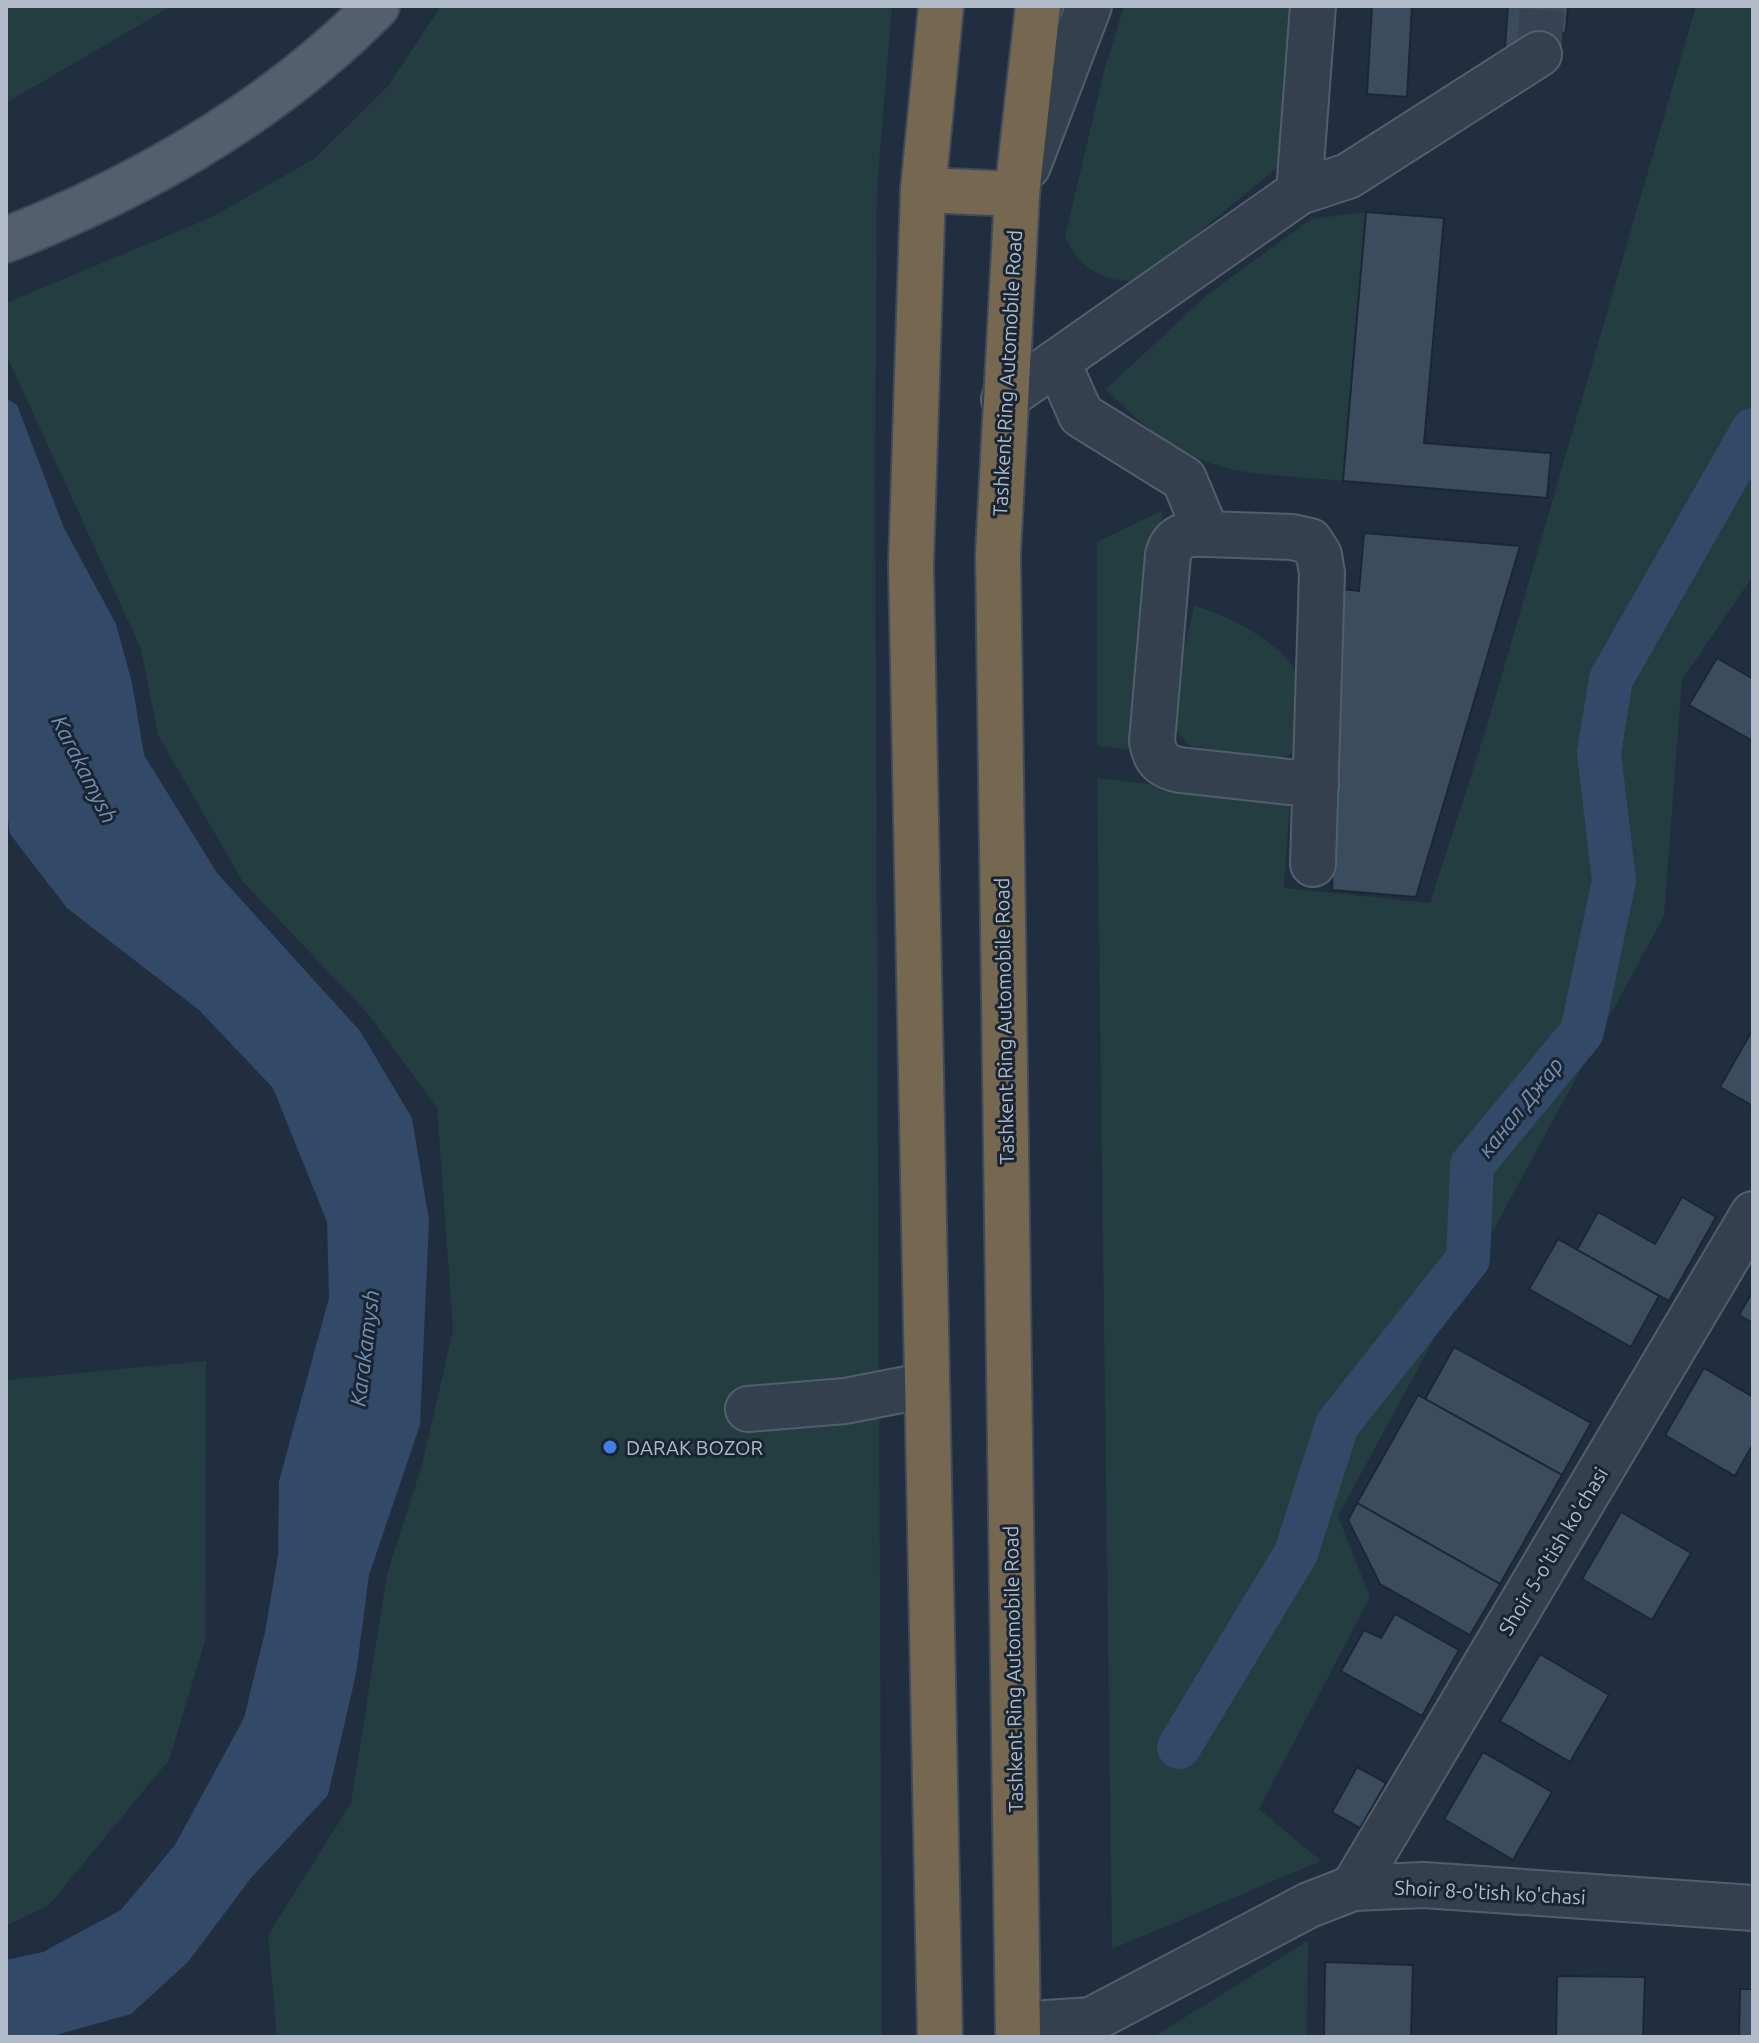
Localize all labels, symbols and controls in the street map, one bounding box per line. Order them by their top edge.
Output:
street label: Tashkent Ring Automobile Road [988,229,1026,517]
water label: Karakamysh [47,711,123,827]
street label: Tashkent Ring Automobile Road [990,878,1018,1164]
water label: канал Джар [1472,1052,1568,1162]
water label: Karakamysh [344,1288,384,1408]
place label: DARAK BOZOR [626,1436,763,1459]
marker: DARAK BOZOR [601,1438,619,1456]
street label: Shoir 5-o'tish ko'chasi [1494,1463,1612,1639]
street label: Tashkent Ring Automobile Road [999,1526,1027,1812]
street label: Shoir 8-o'tish ko'chasi [1394,1876,1586,1908]

